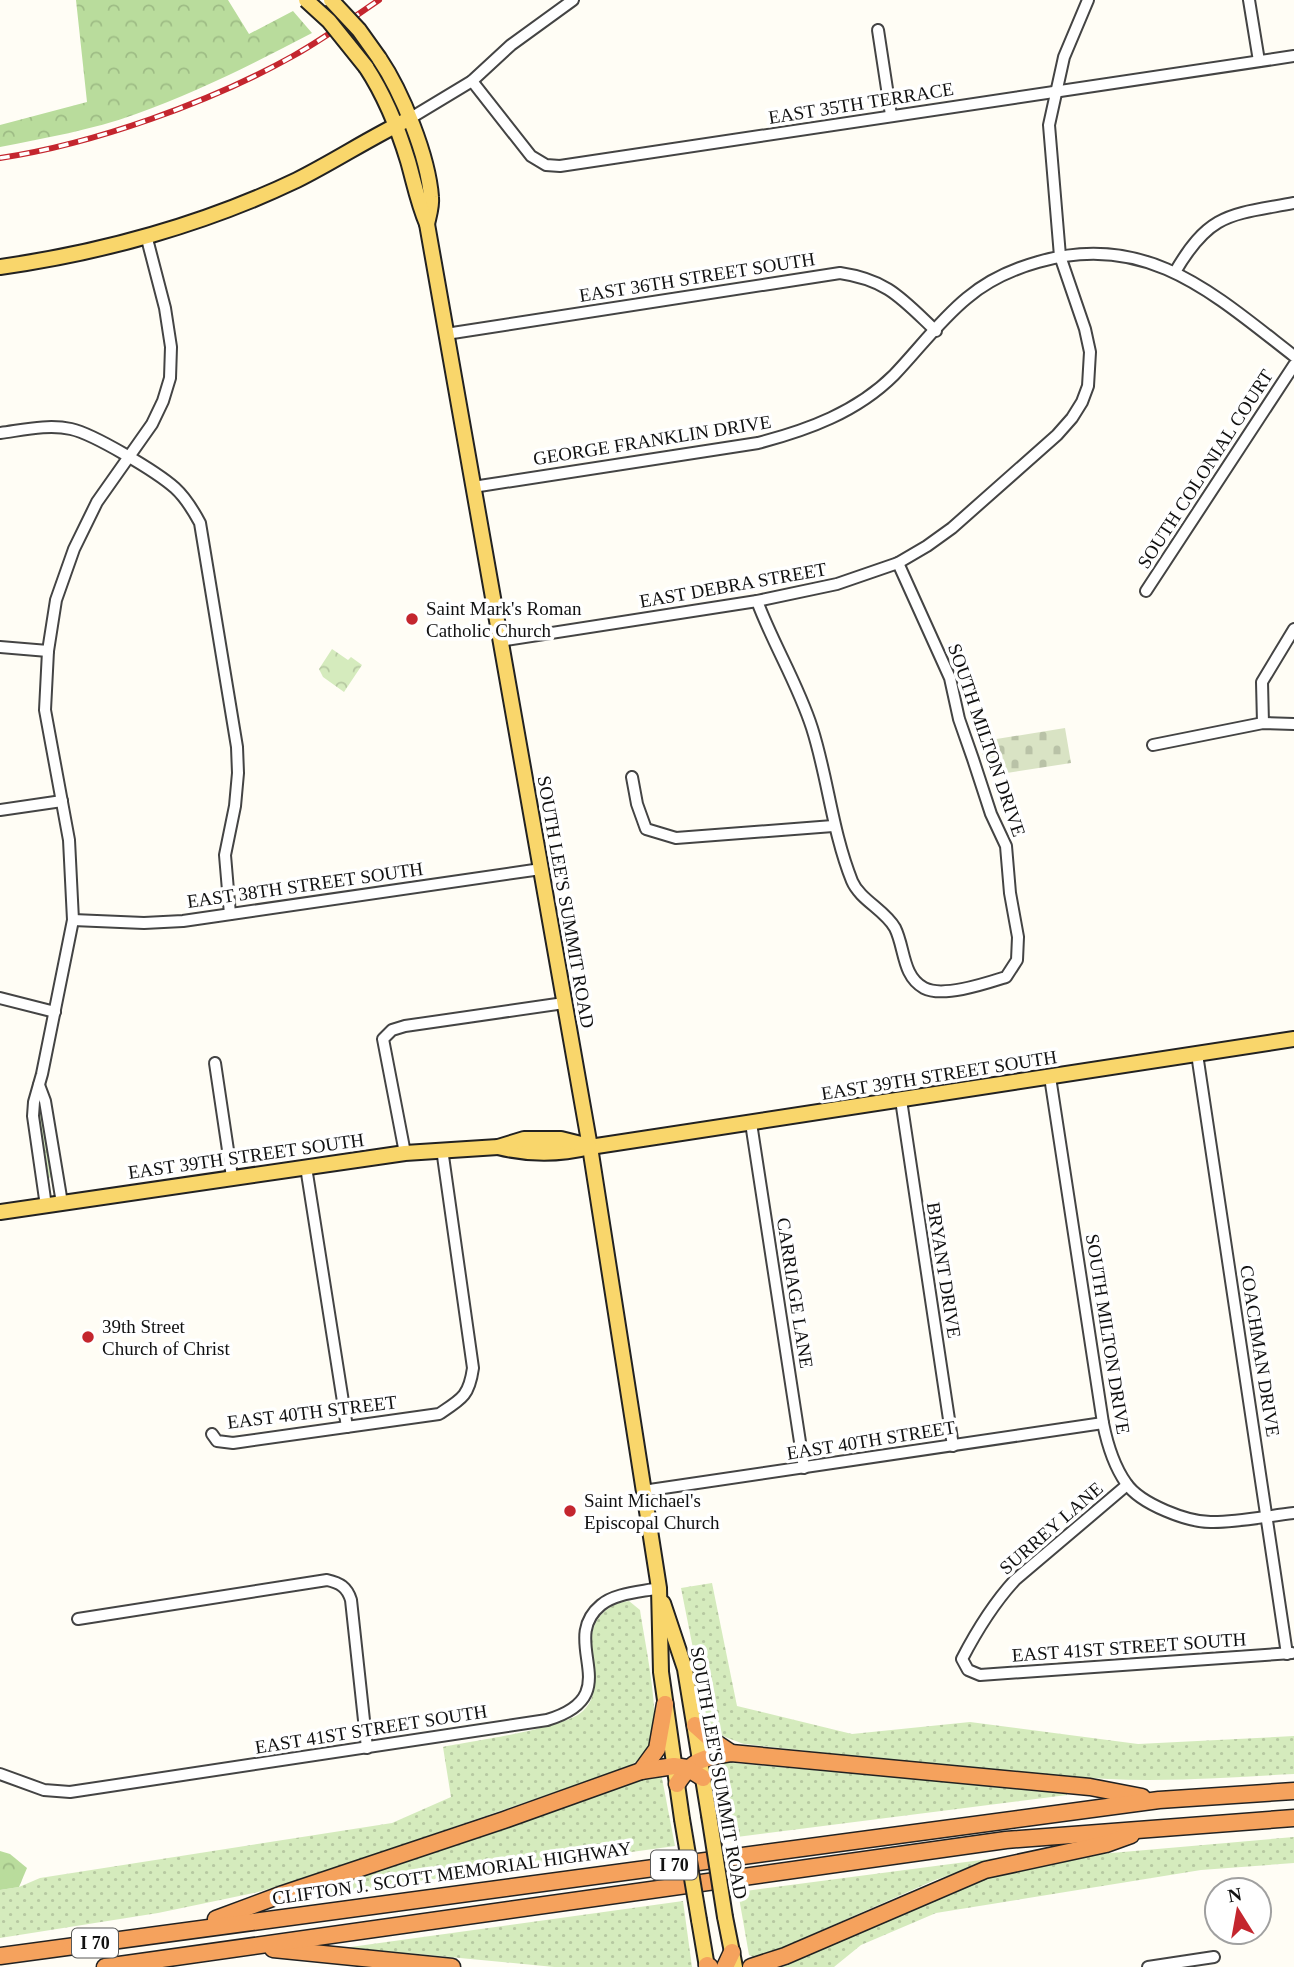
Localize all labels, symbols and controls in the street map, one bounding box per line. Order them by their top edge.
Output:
street label: EAST 35TH TERRACE [767,78,955,128]
street label: EAST 36TH STREET SOUTH [578,248,817,306]
street label: SOUTH COLONIAL COURT [1133,365,1277,572]
street label: GEORGE FRANKLIN DRIVE [532,411,772,469]
street label: EAST DEBRA STREET [638,558,829,612]
place label: Saint Mark's Roman Catholic Church [426,598,582,641]
marker: Saint Mark's Roman Catholic Church [404,611,420,627]
street label: SOUTH MILTON DRIVE [944,641,1030,839]
street label: SOUTH LEE'S SUMMIT ROAD [533,774,599,1030]
street label: EAST 38TH STREET SOUTH [186,858,425,912]
street label: EAST 39TH STREET SOUTH [820,1046,1059,1104]
street label: EAST 39TH STREET SOUTH [127,1129,366,1183]
street label: BRYANT DRIVE [923,1200,965,1340]
street label: CARRIAGE LANE [773,1216,817,1370]
street label: SOUTH MILTON DRIVE [1082,1232,1134,1436]
street label: COACHMAN DRIVE [1236,1264,1284,1438]
place label: 39th Street Church of Christ [102,1316,230,1359]
marker: 39th Street Church of Christ [80,1329,96,1345]
street label: EAST 40TH STREET [226,1391,398,1433]
street label: EAST 40TH STREET [785,1416,957,1464]
street label: SURREY LANE [995,1478,1107,1578]
place label: Saint Michael's Episcopal Church [584,1490,720,1533]
marker: Saint Michael's Episcopal Church [562,1503,578,1519]
street label: EAST 41ST STREET SOUTH [1011,1628,1247,1666]
street label: SOUTH LEE'S SUMMIT ROAD [686,1645,752,1901]
street label: EAST 41ST STREET SOUTH [253,1700,489,1758]
street label: CLIFTON J. SCOTT MEMORIAL HIGHWAY [271,1837,633,1909]
road number: I 70 [651,1851,697,1880]
north arrow [1203,1876,1273,1946]
text: N [1226,1883,1244,1906]
road number: I 70 [72,1928,118,1957]

